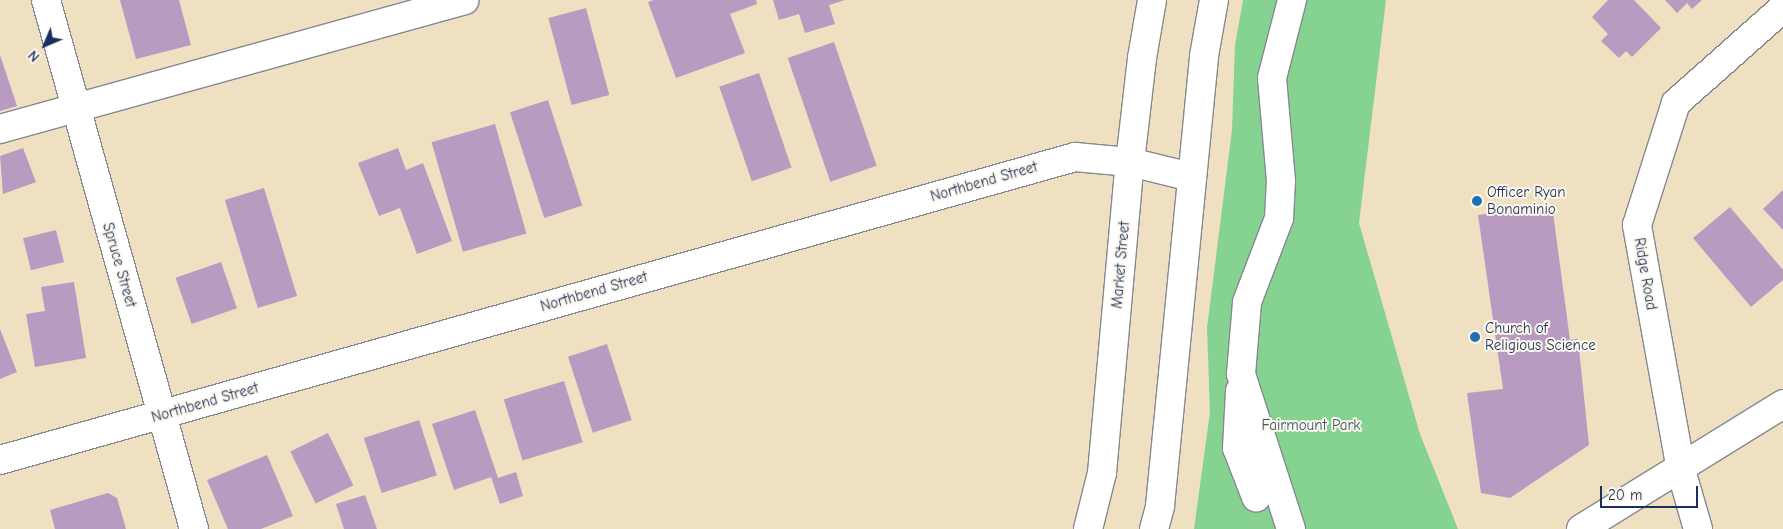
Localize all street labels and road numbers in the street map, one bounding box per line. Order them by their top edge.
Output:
street label: Northbend Street [928,158,1040,206]
street label: Spruce Street [98,221,140,309]
street label: Market Street [1108,221,1134,309]
street label: Ridge Road [1630,236,1660,312]
street label: Northbend Street [538,268,650,316]
street label: Northbend Street [149,379,261,427]

